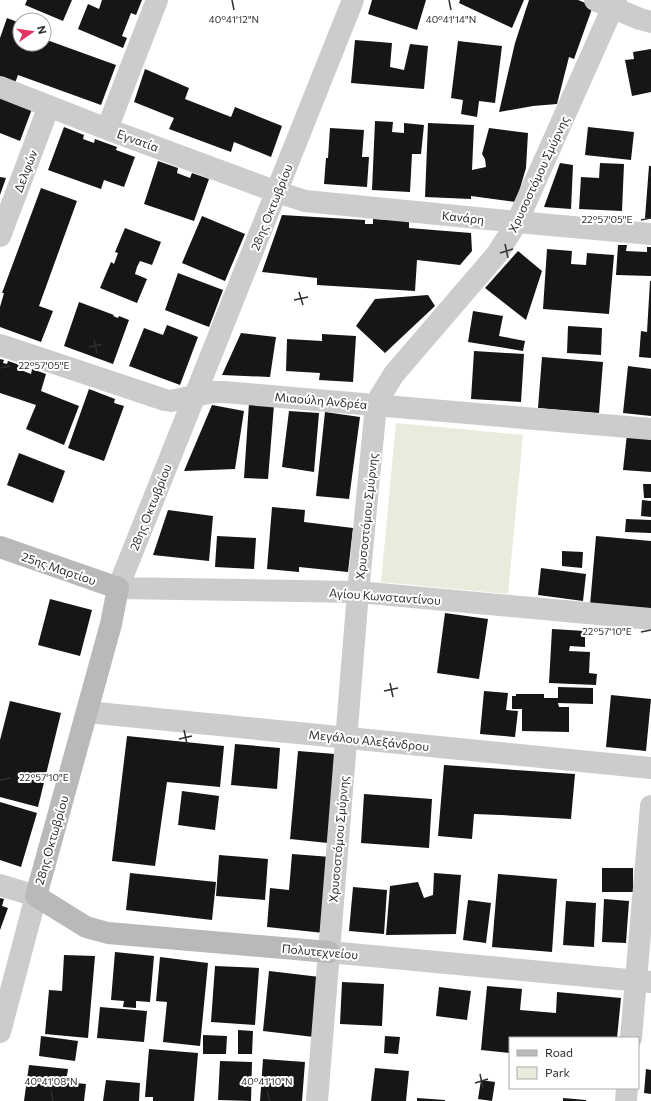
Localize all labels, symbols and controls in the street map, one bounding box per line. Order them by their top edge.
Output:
north arrow [12,12,52,52]
text: 40°41'12"N [209,13,259,25]
text: 40°41'14"N [426,13,476,25]
text: N [35,24,49,35]
street label: Χρυσοστόμου Σμύρνης [505,113,571,235]
street label: Εγνατία [115,126,161,154]
street label: Δελφών [10,148,40,194]
street label: 28ης Οκτωβρίου [247,161,295,252]
street label: Κανάρη [441,208,485,226]
text: 22°57'05"E [582,213,632,225]
text: 22°57'05"E [19,359,69,371]
street label: Μιαούλη Ανδρέα [274,389,368,411]
street label: Χρυσοστόμου Σμύρνης [352,452,380,580]
street label: 28ης Οκτωβρίου [126,461,174,552]
street label: 25ης Μαρτίου [20,549,98,587]
street label: Αγίου Κωνσταντίνου [329,585,442,607]
text: 22°57'10"E [582,625,632,637]
street label: Μεγάλου Αλεξάνδρου [308,727,430,753]
text: 22°57'10"E [19,771,69,783]
street label: Χρυσοστόμου Σμύρνης [325,775,351,903]
street label: 28ης Οκτωβρίου [32,794,70,886]
street label: Πολυτεχνείου [281,941,359,961]
legend [509,1037,639,1089]
text: Road [545,1045,573,1059]
text: Park [545,1065,571,1079]
text: 40°41'08"N [24,1075,78,1087]
text: 40°41'10"N [241,1075,293,1087]

